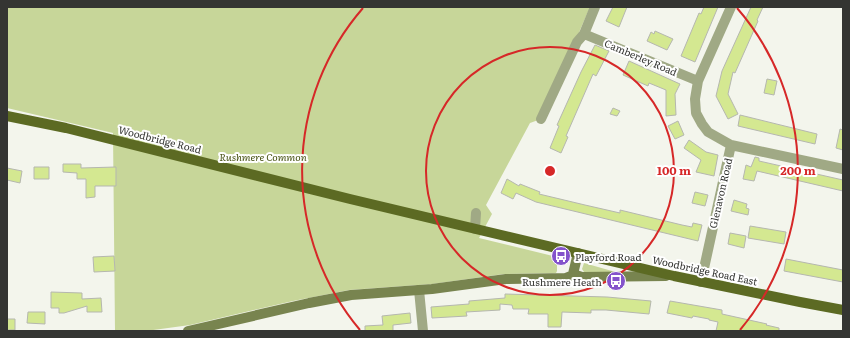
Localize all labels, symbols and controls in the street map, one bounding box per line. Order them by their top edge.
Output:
street label: Camberley Road [602,35,680,79]
street label: Woodbridge Road [117,121,203,157]
park label: Rushmere Common [219,149,307,164]
street label: Glenavon Road [705,156,735,230]
text: 100 m [657,161,691,179]
text: 200 m [780,161,816,179]
centre of rings [543,164,557,178]
bus stop icon: Playford Road [550,245,572,267]
place label: Playford Road [575,249,642,264]
street label: Woodbridge Road East [651,252,759,288]
bus stop icon: Rushmere Heath [605,270,627,292]
place label: Rushmere Heath [522,274,602,289]

